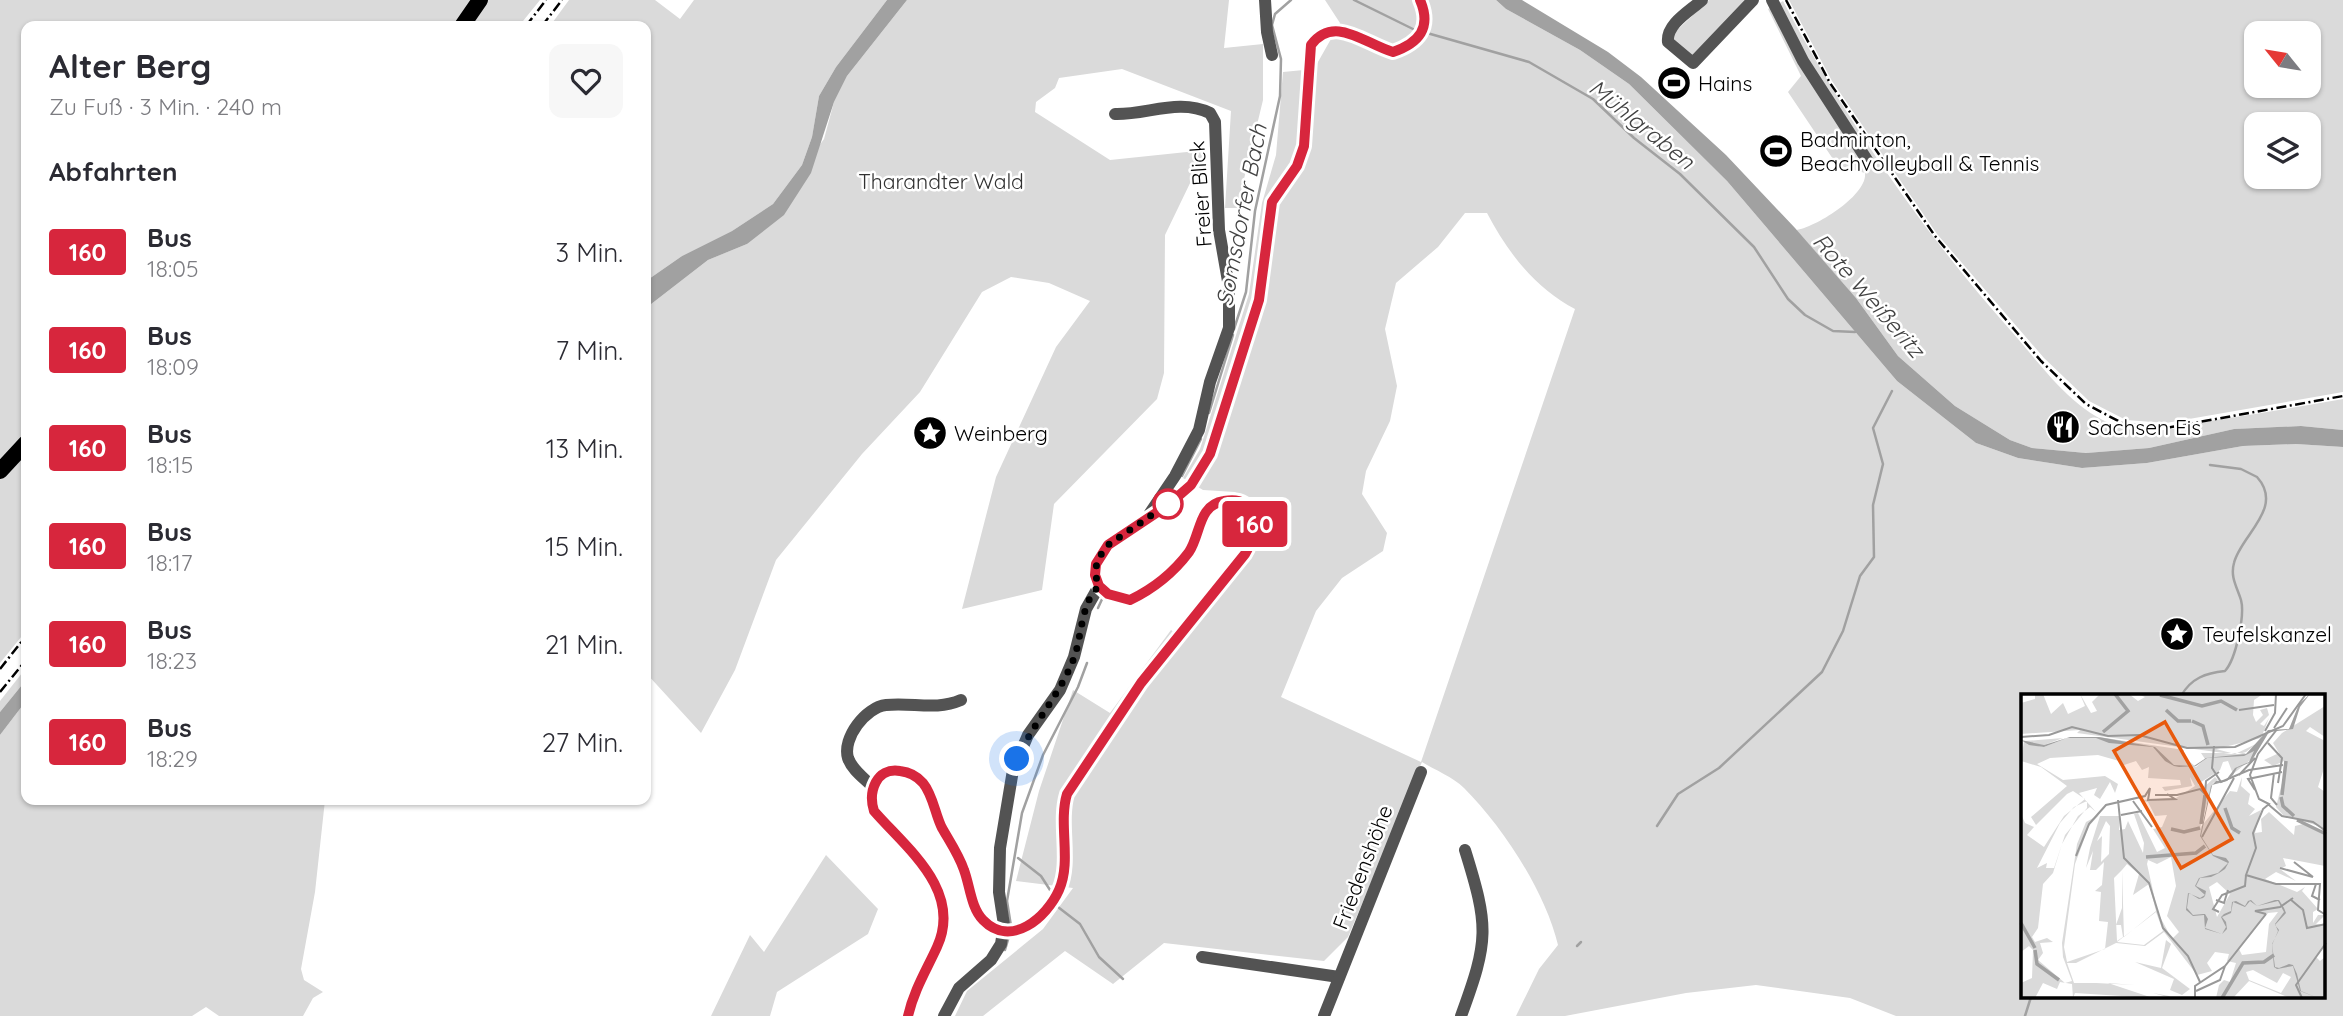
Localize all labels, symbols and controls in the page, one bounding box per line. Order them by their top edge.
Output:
north arrow [2244,21,2320,98]
map controls [2244,21,2321,189]
button: heart [549,44,623,118]
text: Alter Berg [49,45,211,86]
sports icon: Hains [1655,64,1693,102]
place label: Hains [1698,70,1752,96]
water label: Mühlgraben [1583,73,1701,176]
text: Zu Fuß · 3 Min. · 240 m [49,92,282,121]
button: layers [2244,112,2321,189]
water label: Somsdorfer Bach [1209,121,1273,308]
place label: Badminton, Beachvolleyball & Tennis [1800,126,2039,176]
sports icon: Badminton, Beachvolleyball & Tennis [1757,132,1795,170]
street label: Freier Blick [1183,140,1217,248]
text: Abfahrten [49,155,178,188]
park label: Tharandter Wald [858,168,1024,194]
text: Bus [147,221,192,254]
water label: Rote Weißeritz [1807,227,1932,365]
text: 3 Min. [555,236,623,269]
text: 160 [69,237,106,267]
text: 18:05 [147,254,198,283]
text: Bus [147,319,192,352]
text: 7 Min. [556,334,623,367]
text: 160 [69,335,106,365]
text: 18:09 [147,352,199,381]
restaurant icon: Sachsen Eis [2044,408,2082,446]
place icon: Weinberg [911,414,949,452]
place label: Sachsen Eis [2088,414,2201,440]
text: Bus [147,417,192,450]
place label: Weinberg [954,420,1048,446]
text: 13 Min. [546,432,623,465]
text: 160 [69,433,106,463]
text: 18:15 [147,450,193,479]
unlabelled marker [1153,489,1183,519]
line badge: 160 [1215,501,1295,547]
text: 160 [1236,509,1274,539]
text: Bus [147,515,192,548]
text: 15 Min. [545,530,623,563]
text: 160 [69,531,106,561]
text: 18:17 [147,548,193,577]
text: Bus [147,613,192,646]
place icon: Teufelskanzel [2158,615,2196,653]
place label: Teufelskanzel [2202,621,2332,647]
text: 21 Min. [545,628,623,661]
text: 160 [69,629,106,659]
text: 18:23 [147,646,197,675]
inset map [2021,694,2326,998]
text: Bus [147,711,192,744]
text: 27 Min. [542,726,623,759]
text: 160 [69,727,106,757]
your location [999,741,1034,776]
text: 18:29 [147,744,198,773]
street label: Friedenshöhe [1326,801,1398,933]

